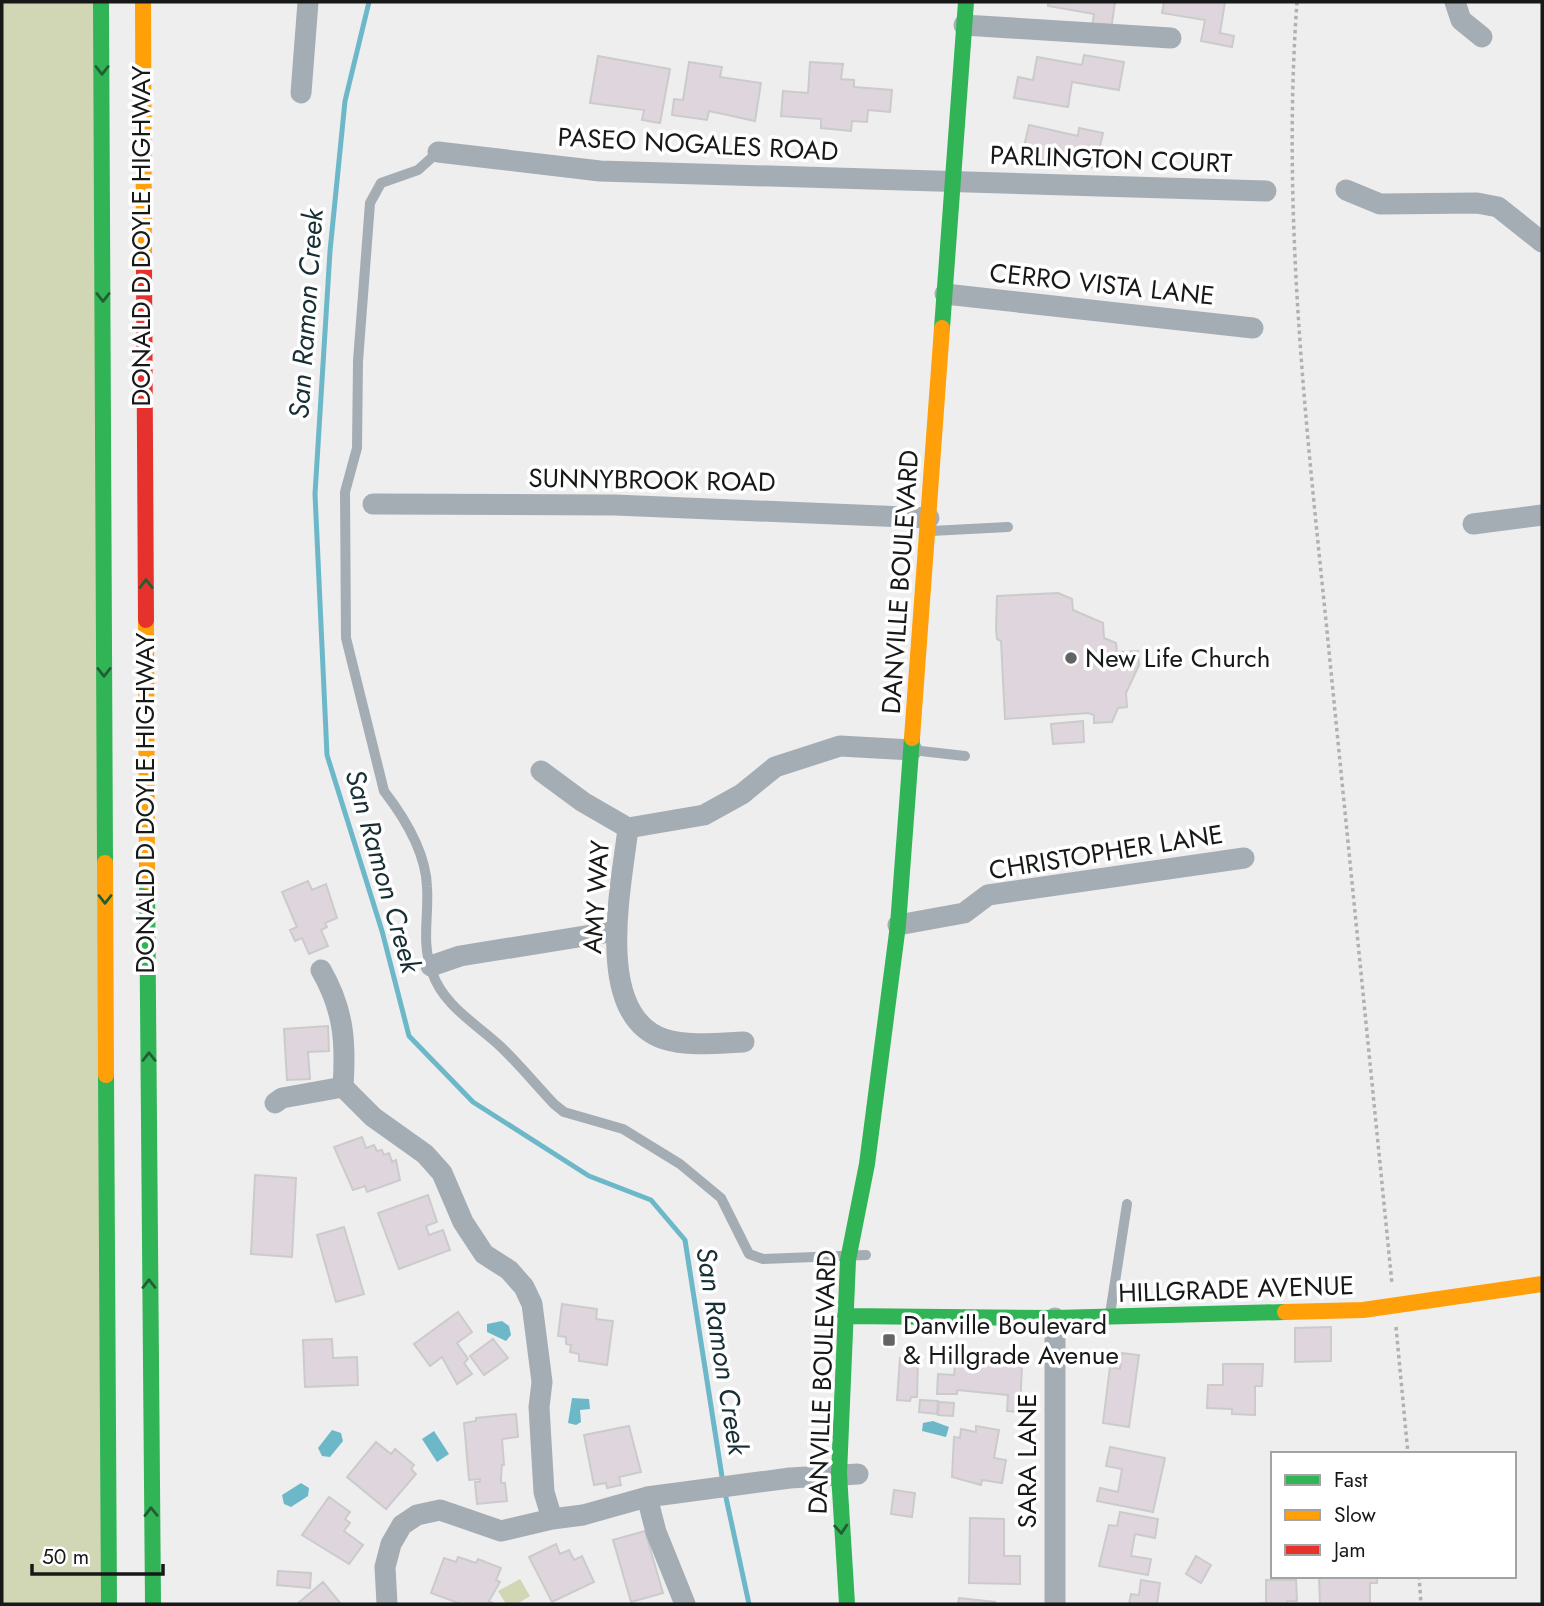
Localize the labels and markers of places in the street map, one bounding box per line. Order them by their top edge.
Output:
place label: New Life Church [1085,639,1270,677]
marker: New Life Church [1063,650,1079,666]
place label: Danville Boulevard & Hillgrade Avenue [903,1306,1119,1374]
marker: Danville Boulevard & Hillgrade Avenue [881,1332,897,1348]

